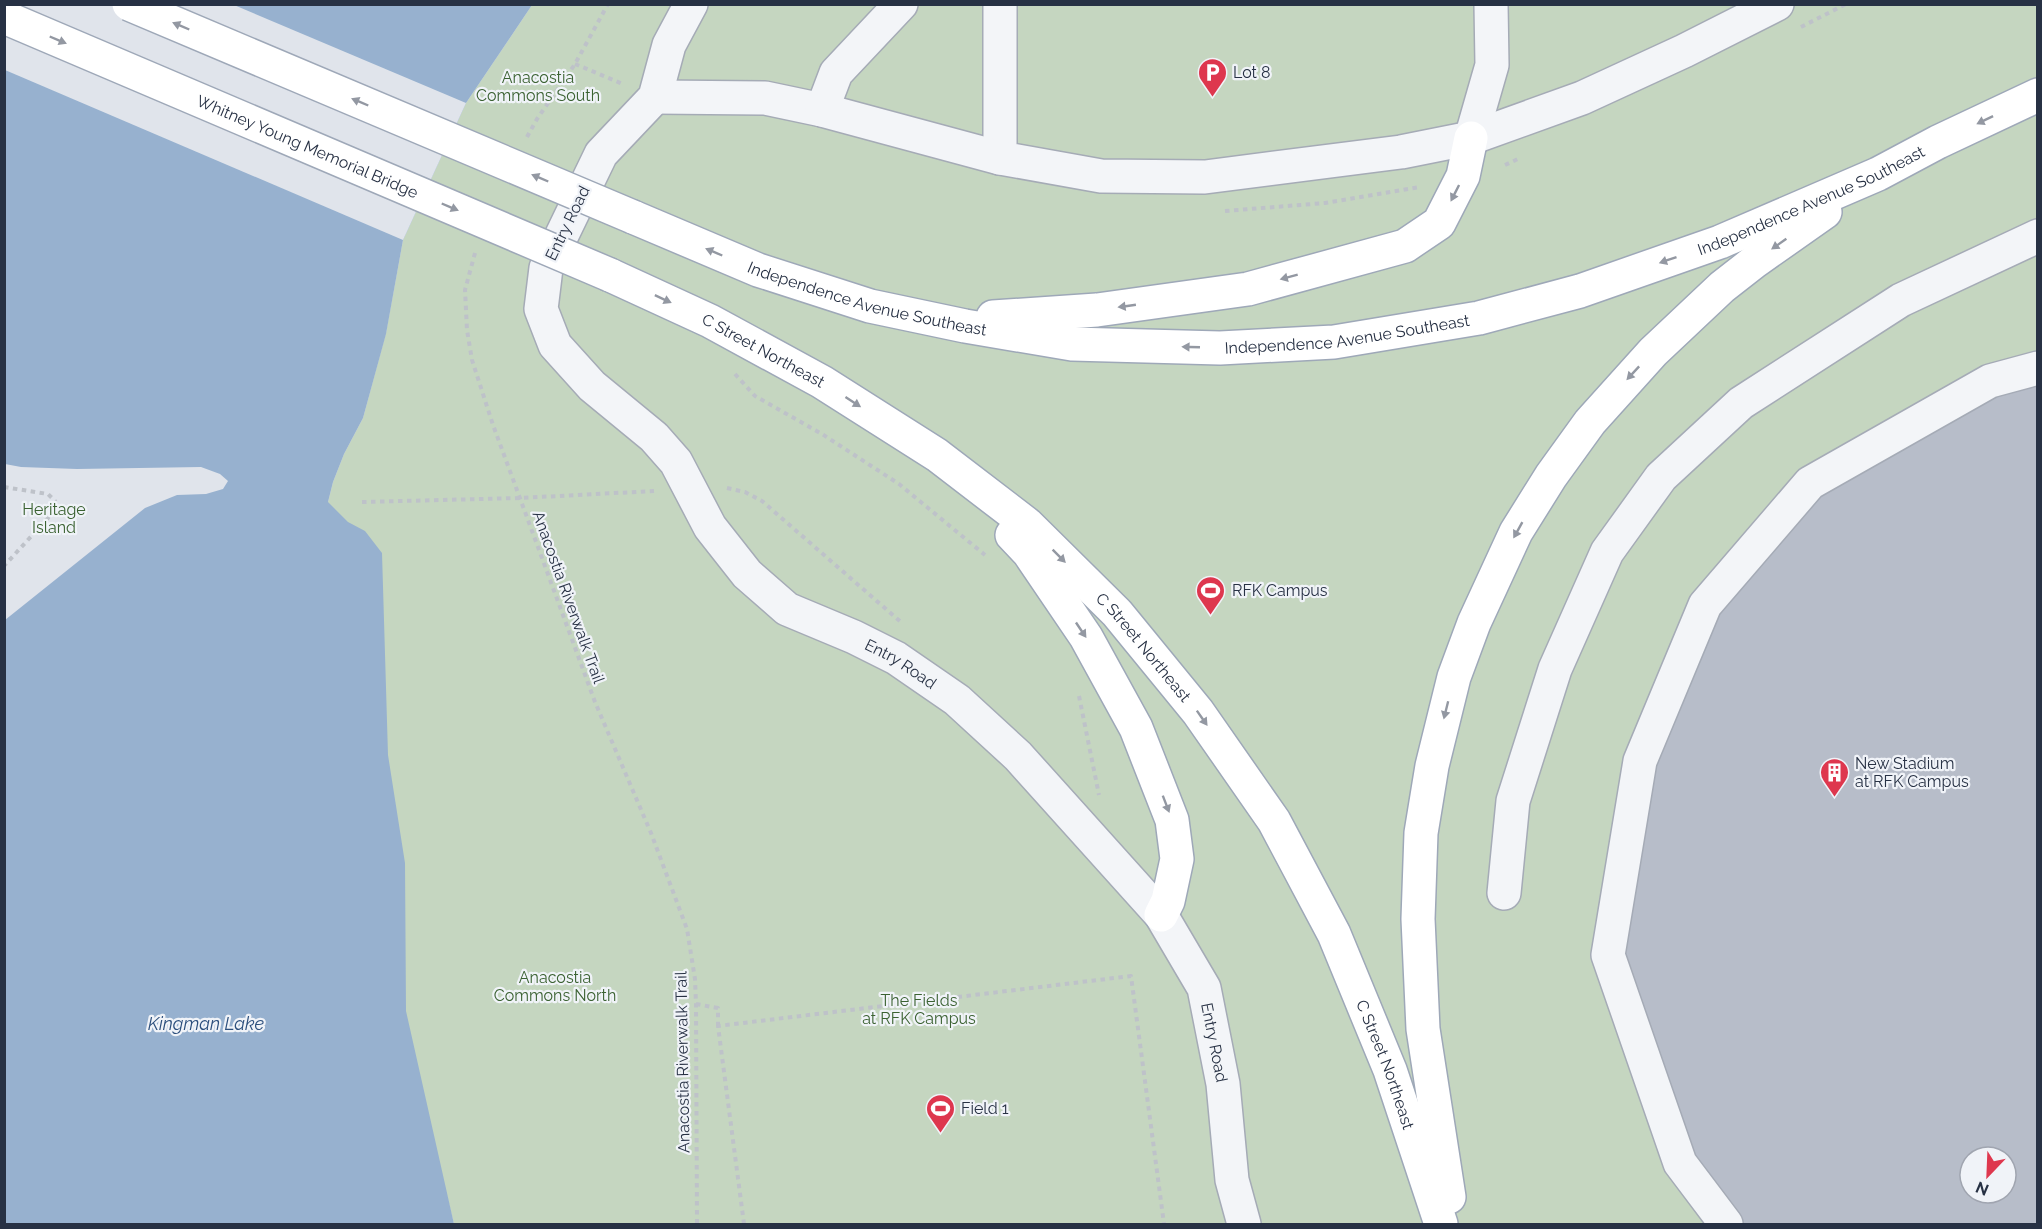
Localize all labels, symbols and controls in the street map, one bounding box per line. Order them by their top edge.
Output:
one-way arrow [171,21,189,31]
one-way arrow [50,35,68,45]
parking icon: Lot 8 [1196,56,1228,98]
place label: Lot 8 [1233,63,1270,82]
park label: Anacostia Commons South [476,68,600,105]
street label: Whitney Young Memorial Bridge [194,91,421,202]
one-way arrow [351,97,369,107]
one-way arrow [1976,115,1993,124]
street label: Independence Avenue Southeast [1695,142,1928,259]
one-way arrow [531,173,549,182]
street label: Entry Road [541,183,594,264]
one-way arrow [1450,185,1459,202]
one-way arrow [442,202,460,212]
one-way arrow [1771,238,1787,249]
one-way arrow [705,247,723,257]
one-way arrow [1659,255,1677,265]
street label: Independence Avenue Southeast [745,258,989,340]
one-way arrow [1280,273,1298,283]
one-way arrow [655,295,672,304]
one-way arrow [1118,301,1137,310]
street label: C Street Northeast [699,310,828,392]
street label: Independence Avenue Southeast [1224,311,1472,358]
one-way arrow [1181,342,1200,352]
one-way arrow [1627,366,1641,380]
one-way arrow [845,396,861,407]
park label: Heritage Island [22,500,86,537]
street label: Anacostia Riverwalk Trail [528,508,609,687]
one-way arrow [1513,522,1523,539]
one-way arrow [1052,549,1067,563]
sports icon: RFK Campus [1195,574,1227,616]
place label: RFK Campus [1232,581,1328,600]
street label: C Street Northeast [1092,589,1195,706]
one-way arrow [1075,621,1087,637]
street label: Entry Road [862,635,940,693]
one-way arrow [1440,701,1450,720]
one-way arrow [1196,709,1208,725]
place label: New Stadium at RFK Campus [1855,754,1969,791]
building icon: New Stadium at RFK Campus [1818,756,1850,798]
one-way arrow [1161,796,1171,814]
park label: Anacostia Commons North [494,968,616,1005]
street label: Anacostia Riverwalk Trail [671,970,694,1153]
park label: The Fields at RFK Campus [862,991,976,1028]
street label: C Street Northeast [1352,997,1418,1132]
street label: Entry Road [1197,1001,1231,1084]
water label: Kingman Lake [148,1013,265,1034]
sports icon: Field 1 [924,1092,956,1134]
place label: Field 1 [961,1099,1009,1118]
north arrow [1958,1145,2018,1205]
text: N [1973,1177,1992,1199]

